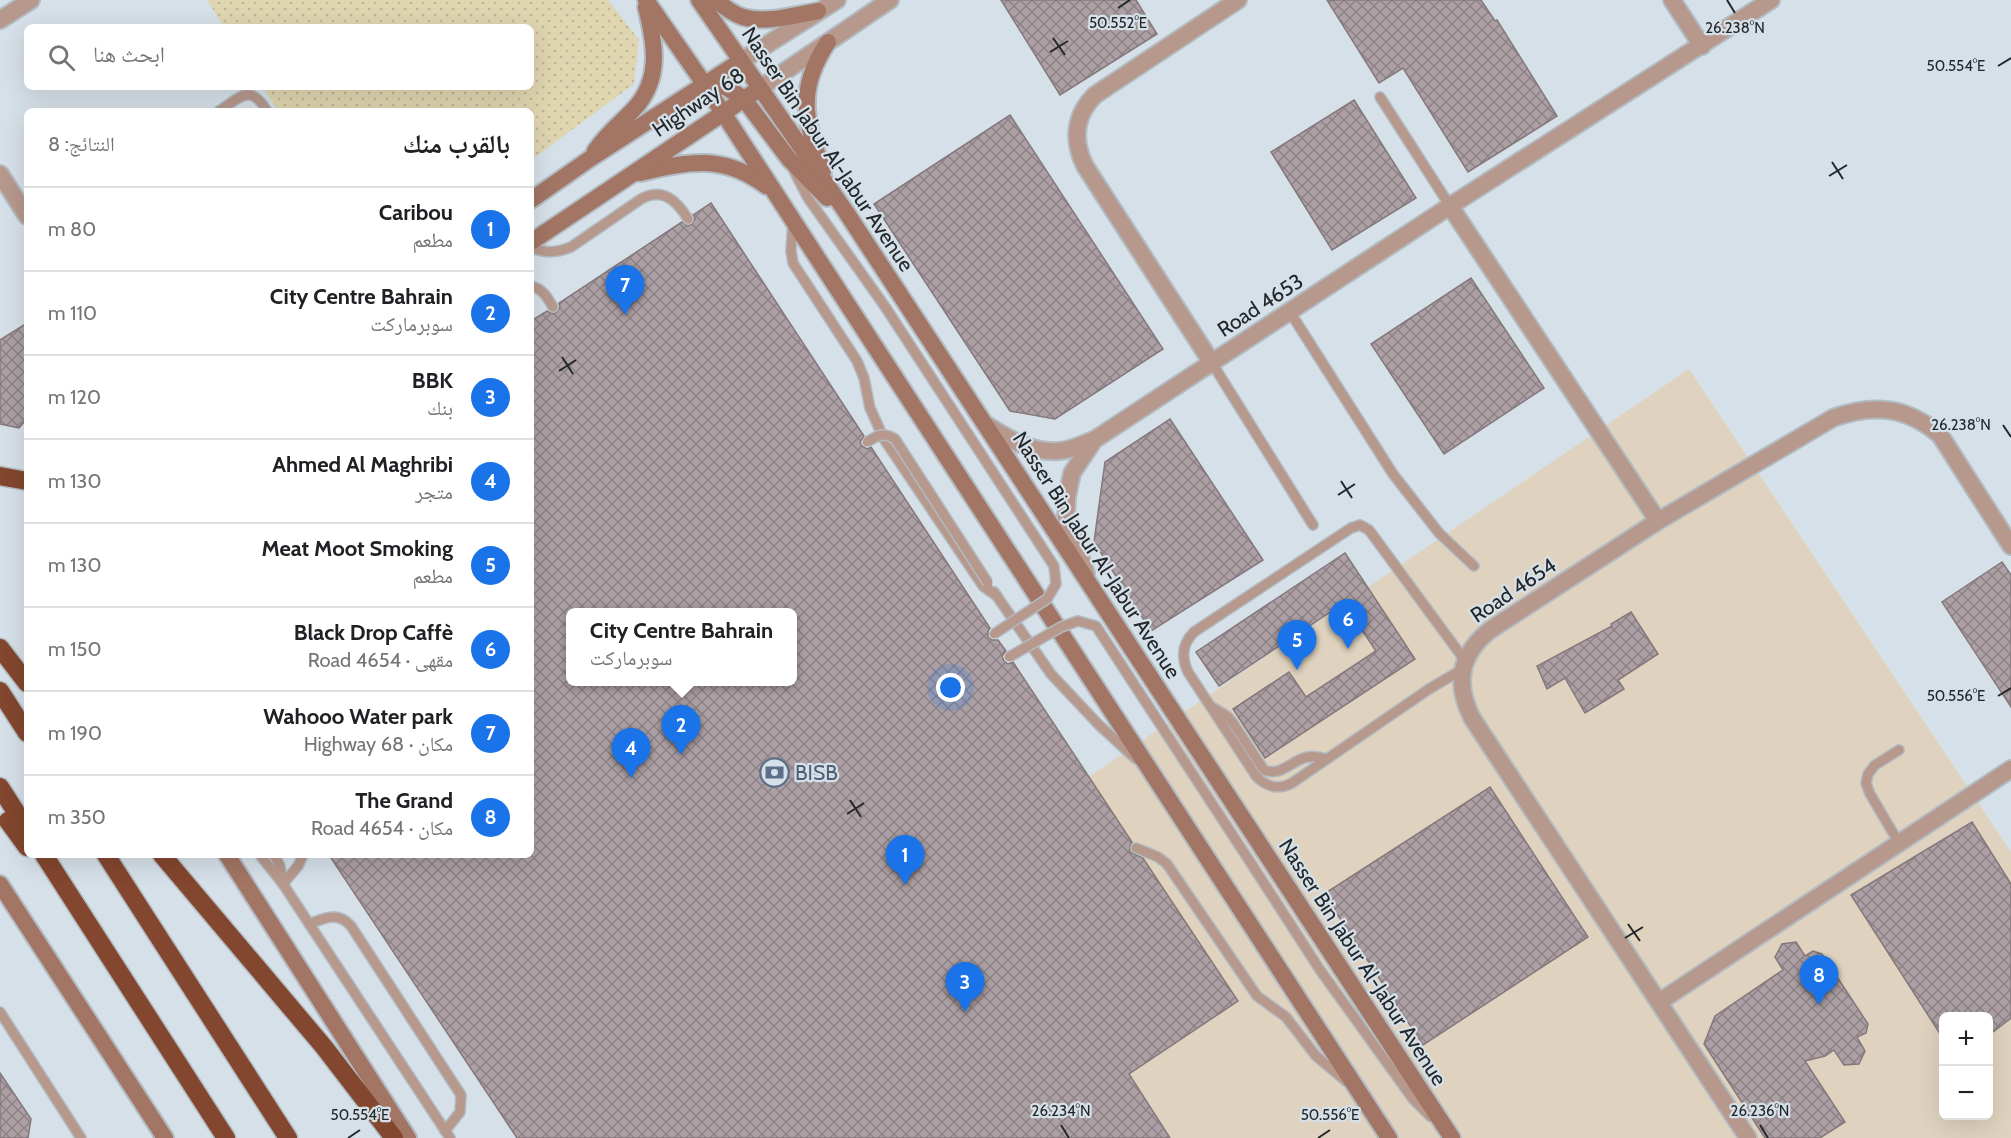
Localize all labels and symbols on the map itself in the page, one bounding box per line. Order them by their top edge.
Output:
text: 50.552°E [1089,14,1147,32]
text: 26.238°N [1705,19,1765,37]
street label: Nasser Bin Jabur Al-Jabur Avenue [737,22,919,276]
text: 50.554°E [1927,57,1985,75]
street label: Highway 68 [647,62,749,142]
pin: 7 [606,266,644,315]
street label: Road 4653 [1212,268,1308,342]
text: 26.238°N [1931,416,1991,434]
street label: Nasser Bin Jabur Al-Jabur Avenue [1008,427,1186,683]
street label: Road 4654 [1465,552,1561,628]
pin: 6 [1328,600,1368,649]
pin: 5 [1278,620,1316,670]
your location [936,673,965,702]
text: 50.556°E [1927,687,1985,705]
pin: 2 [662,706,700,755]
pin: 4 [612,728,650,778]
bank icon: BISB [758,756,790,788]
place label: BISB [795,760,838,785]
street label: Nasser Bin Jabur Al-Jabur Avenue [1274,834,1452,1090]
pin: 1 [886,836,924,885]
pin: 8 [1800,956,1838,1005]
pin: 3 [946,962,984,1012]
text: 26.234°N [1032,1102,1090,1120]
text: 26.236°N [1731,1102,1789,1120]
text: 50.554°E [331,1106,389,1124]
text: 50.556°E [1301,1106,1359,1124]

